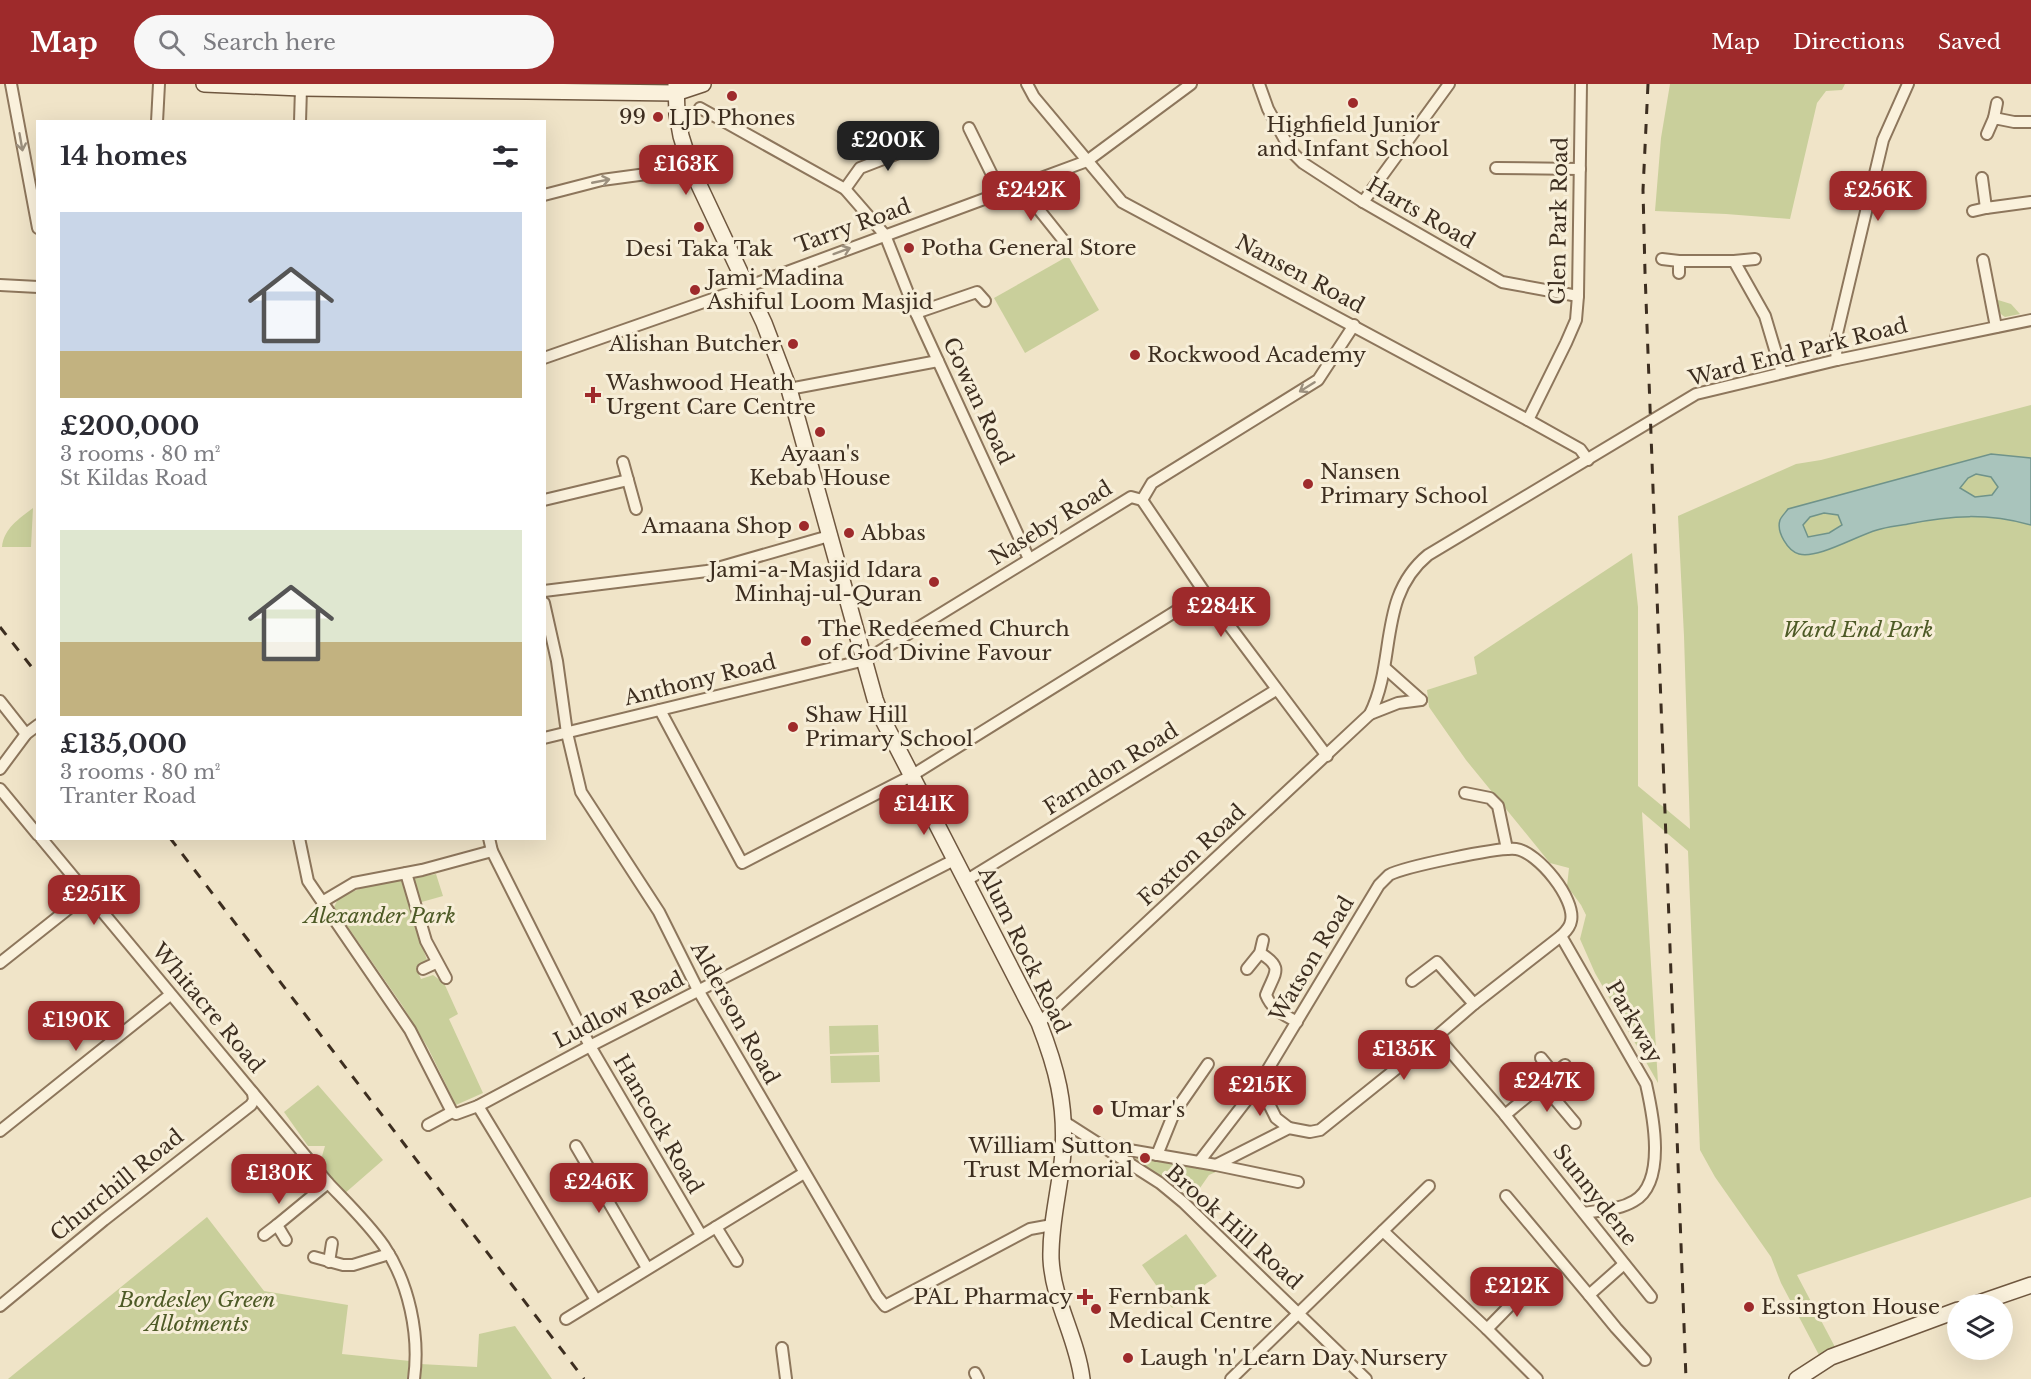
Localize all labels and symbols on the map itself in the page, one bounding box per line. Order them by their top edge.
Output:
marker: LJD Phones [725,89,739,103]
marker: Highfield Junior and Infant School [1346,96,1360,110]
place label: 99 [619,104,646,130]
place label: LJD Phones [669,105,795,131]
marker: 99 [651,110,665,124]
place label: Highfield Junior and Infant School [1257,112,1449,162]
pin: £200K [846,121,930,172]
one-way arrow [16,131,27,151]
street label: Glen Park Road [1545,137,1573,305]
pin: £163K [644,145,728,196]
pin: £242K [989,171,1073,222]
pin: £256K [1836,171,1920,222]
street label: Harts Road [1362,172,1480,254]
one-way arrow [591,175,610,186]
street label: Tarry Road [792,193,914,259]
marker: Desi Taka Tak [692,220,706,234]
street label: Nansen Road [1231,229,1369,319]
place label: Potha General Store [921,235,1137,261]
place label: Desi Taka Tak [625,236,773,262]
marker: Potha General Store [902,241,916,255]
one-way arrow [832,245,850,256]
place label: Jami Madina Ashiful Loom Masjid [704,265,933,315]
marker: Jami Madina Ashiful Loom Masjid [688,283,702,297]
street label: Ward End Park Road [1685,312,1910,392]
place label: Alishan Butcher [608,331,781,357]
street label: Gowan Road [937,333,1019,469]
marker: Alishan Butcher [786,337,800,351]
place label: Rockwood Academy [1147,342,1367,368]
marker: Rockwood Academy [1128,348,1142,362]
place label: Washwood Heath Urgent Care Centre [605,370,816,420]
one-way arrow [1299,382,1316,394]
marker: Washwood Heath Urgent Care Centre [584,386,602,404]
marker: Ayaan's Kebab House [813,425,827,439]
place label: Ayaan's Kebab House [749,441,891,491]
place label: Nansen Primary School [1320,459,1488,509]
street label: Naseby Road [985,475,1117,571]
marker: Nansen Primary School [1301,477,1315,491]
place label: Amaana Shop [641,513,792,539]
marker: Amaana Shop [797,519,811,533]
place label: Abbas [860,520,926,546]
marker: Abbas [842,526,856,540]
place label: Jami-a-Masjid Idara Minhaj-ul-Quran [706,557,922,607]
marker: Jami-a-Masjid Idara Minhaj-ul-Quran [927,575,941,589]
pin: £284K [1179,587,1263,638]
place label: The Redeemed Church of God Divine Favour [818,616,1070,666]
park label: Ward End Park [1783,617,1933,643]
marker: The Redeemed Church of God Divine Favour [799,634,813,648]
street label: Anthony Road [620,649,779,712]
place label: Shaw Hill Primary School [805,702,973,752]
street label: Farndon Road [1039,717,1183,821]
marker: Shaw Hill Primary School [786,720,800,734]
pin: £141K [882,785,966,836]
street label: Foxton Road [1133,799,1251,911]
street label: Alum Rock Road [972,862,1075,1037]
pin: £251K [52,875,136,926]
street label: Watson Road [1264,891,1360,1027]
park label: Alexander Park [301,903,456,929]
street label: Alderson Road [685,936,785,1089]
street label: Whitacre Road [146,937,270,1078]
street label: Ludlow Road [549,966,689,1054]
street label: Parkway [1600,976,1668,1068]
pin: £190K [34,1001,118,1052]
pin: £135K [1362,1030,1446,1081]
street label: Hancock Road [608,1050,708,1198]
pin: £247K [1505,1062,1589,1113]
pin: £215K [1218,1066,1302,1117]
place label: Umar's [1110,1097,1185,1123]
marker: Umar's [1091,1103,1105,1117]
street label: Churchill Road [45,1123,189,1247]
place label: William Sutton Trust Memorial [964,1133,1133,1183]
street label: Sunnydene [1547,1139,1643,1251]
marker: William Sutton Trust Memorial [1138,1151,1152,1165]
pin: £130K [237,1154,321,1205]
street label: Brook Hill Road [1161,1159,1307,1295]
pin: £246K [557,1163,641,1214]
pin: £212K [1475,1267,1559,1318]
place label: PAL Pharmacy [914,1284,1074,1310]
place label: Fernbank Medical Centre [1108,1284,1273,1334]
park label: Bordesley Green Allotments [117,1287,276,1337]
marker: PAL Pharmacy [1078,1290,1092,1304]
place label: Essington House [1761,1294,1940,1320]
marker: Essington House [1742,1300,1756,1314]
marker: Fernbank Medical Centre [1089,1302,1103,1316]
place label: Laugh 'n' Learn Day Nursery [1140,1345,1448,1371]
marker: Laugh 'n' Learn Day Nursery [1121,1351,1135,1365]

